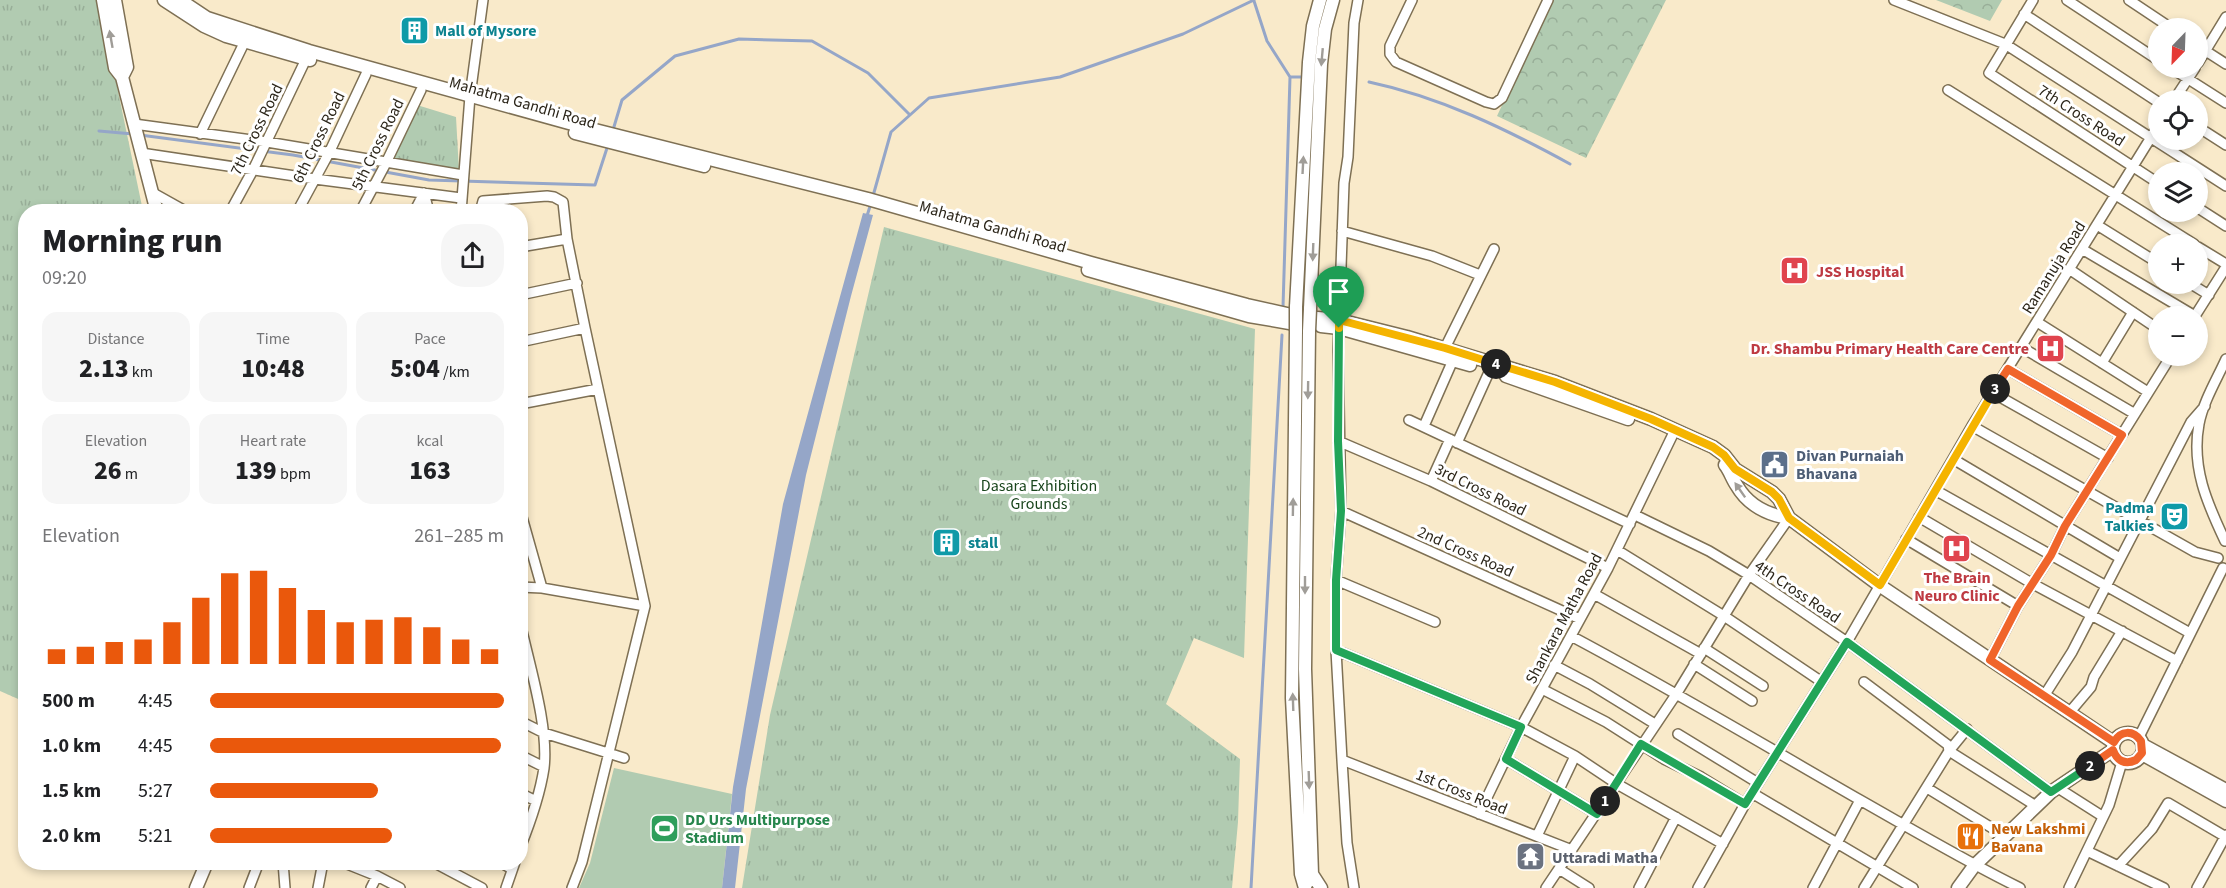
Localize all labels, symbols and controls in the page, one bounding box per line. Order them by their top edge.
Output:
building icon: Mall of Mysore [398,14,430,46]
north arrow [2148,18,2208,78]
map controls [2148,18,2208,366]
place label: Mall of Mysore [435,20,536,42]
one-way arrow [106,30,115,49]
one-way arrow [1317,48,1327,67]
street label: Mahatma Gandhi Road [447,71,599,134]
street label: 7th Cross Road [225,80,289,179]
street label: 7th Cross Road [2034,80,2129,152]
street label: 6th Cross Road [287,88,351,187]
button: locate [2148,90,2208,150]
street label: 5th Cross Road [346,95,410,194]
one-way arrow [1299,155,1308,174]
button: layers [2148,162,2208,222]
street label: Mahatma Gandhi Road [917,195,1069,258]
street label: Ramanuja Road [2017,217,2091,318]
text: Morning run [42,218,222,265]
button: share [441,224,504,287]
button: + [2148,234,2208,294]
one-way arrow [1308,243,1317,262]
hospital icon: JSS Hospital [1779,255,1811,287]
place label: JSS Hospital [1816,261,1904,283]
text: 09:20 [42,264,87,292]
pin [1313,266,1364,328]
icon: arrive [1322,275,1355,308]
button: − [2148,306,2208,366]
text: Distance [88,328,144,350]
text: Time [256,328,290,350]
text: Pace [414,328,446,350]
hospital icon: Dr. Shambu Primary Health Care Centre [2034,332,2066,364]
place label: Dr. Shambu Primary Health Care Centre [1751,338,2029,360]
pin: 4 [1481,349,1511,379]
text: 2.13 [79,350,129,387]
text: 10:48 [241,350,305,387]
text: 5:04 [390,350,440,387]
text: 4 [1492,353,1500,375]
text: km [129,361,153,383]
text: /km [440,361,470,383]
pin: 3 [1980,374,2010,404]
text: 3 [1991,378,1999,400]
one-way arrow [1303,380,1313,399]
text: Elevation [85,430,147,452]
text: Heart rate [240,430,306,452]
text: kcal [417,430,443,452]
place label: Divan Purnaiah Bhavana [1796,445,1904,485]
public building icon: Divan Purnaiah Bhavana [1759,448,1791,480]
text: 26 [94,452,122,489]
text: 139 [235,452,277,489]
text: 163 [409,452,451,489]
street label: 3rd Cross Road [1431,458,1530,522]
text: m [122,463,138,485]
text: bpm [277,463,311,485]
park label: Dasara Exhibition Grounds [981,475,1097,515]
one-way arrow [1734,483,1746,499]
one-way arrow [1288,497,1298,516]
place label: Padma Talkies [2105,497,2154,537]
theatre icon: Padma Talkies [2159,500,2191,532]
street label: 2nd Cross Road [1414,521,1517,583]
text: Elevation [42,522,120,550]
text: 261–285 m [414,522,504,550]
building icon: stall [931,526,963,558]
place label: stall [968,532,999,554]
hospital icon: The Brain Neuro Clinic [1941,533,1973,565]
street label: Shankara Matha Road [1520,549,1608,688]
street label: 4th Cross Road [1750,555,1845,629]
place label: The Brain Neuro Clinic [1914,567,2000,607]
one-way arrow [1300,575,1310,594]
text: 500 m [42,687,95,715]
text: 4:45 [138,687,173,715]
one-way arrow [1288,692,1297,711]
text: 1.0 km [42,732,101,760]
text: 4:45 [138,732,173,760]
pin: 2 [2075,751,2105,781]
text: 2 [2086,755,2094,777]
street label: 1st Cross Road [1413,764,1511,820]
one-way arrow [1304,770,1313,789]
text: 1.5 km [42,777,101,805]
text: 5:27 [138,777,173,805]
pin: 1 [1590,786,1620,816]
text: 1 [1601,790,1609,812]
place label: DD Urs Multipurpose Stadium [685,809,830,849]
sports icon: DD Urs Multipurpose Stadium [648,812,680,844]
place label: New Lakshmi Bavana [1991,818,2085,858]
restaurant icon: New Lakshmi Bavana [1954,821,1986,853]
text: 2.0 km [42,822,101,850]
text: 5:21 [138,822,173,850]
temple icon: Uttaradi Matha [1515,841,1547,873]
place label: Uttaradi Matha [1552,847,1658,869]

